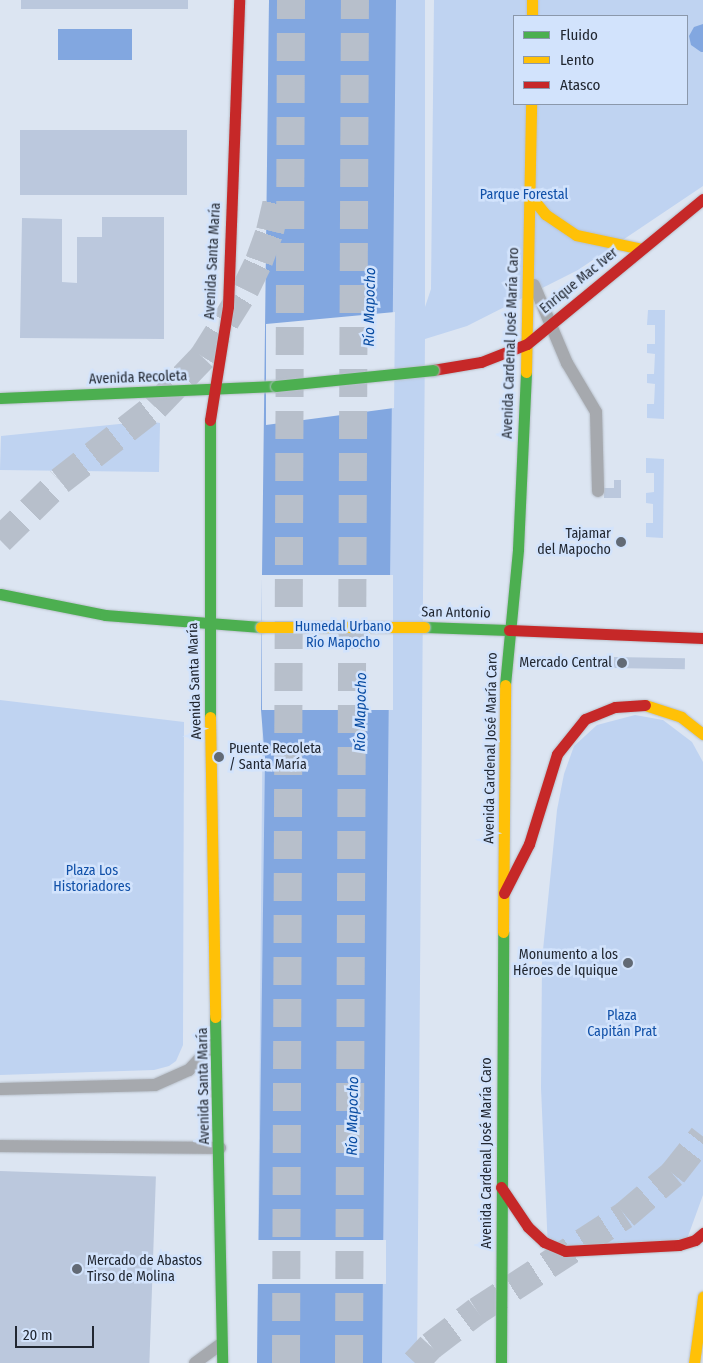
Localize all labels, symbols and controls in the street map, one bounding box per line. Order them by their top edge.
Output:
legend [513,15,688,105]
text: Fluido [560,26,598,44]
text: Lento [560,51,594,69]
text: Atasco [560,76,600,94]
park label: Parque Forestal [480,187,568,203]
street label: Avenida Santa María [202,202,224,320]
street label: Enrique Mac Iver [537,245,621,317]
street label: Avenida Cardenal José María Caro [499,247,523,439]
water label: Río Mapocho [360,267,380,347]
street label: Avenida Recoleta [89,368,187,388]
place label: Tajamar del Mapocho [537,526,611,558]
marker: Tajamar del Mapocho [615,536,627,548]
street label: San Antonio [421,604,491,622]
park label: Humedal Urbano Río Mapocho [295,619,391,652]
street label: Avenida Santa María [185,622,205,740]
street label: Avenida Cardenal José María Caro [481,652,501,844]
place label: Mercado Central [519,655,612,671]
marker: Mercado Central [616,657,628,669]
water label: Río Mapocho [351,672,371,752]
place label: Puente Recoleta / Santa María [229,741,321,774]
marker: Puente Recoleta / Santa María [213,751,225,763]
park label: Plaza Los Historiadores [53,863,131,896]
place label: Monumento a los Héroes de Iquique [513,947,618,980]
marker: Monumento a los Héroes de Iquique [622,957,634,969]
park label: Plaza Capitán Prat [587,1008,657,1040]
street label: Avenida Santa María [195,1027,213,1145]
street label: Avenida Cardenal José María Caro [479,1057,495,1249]
water label: Río Mapocho [343,1076,363,1156]
place label: Mercado de Abastos Tirso de Molina [87,1253,202,1285]
marker: Mercado de Abastos Tirso de Molina [71,1263,83,1275]
scale bar [18,1316,96,1348]
text: 20 m [23,1326,53,1344]

